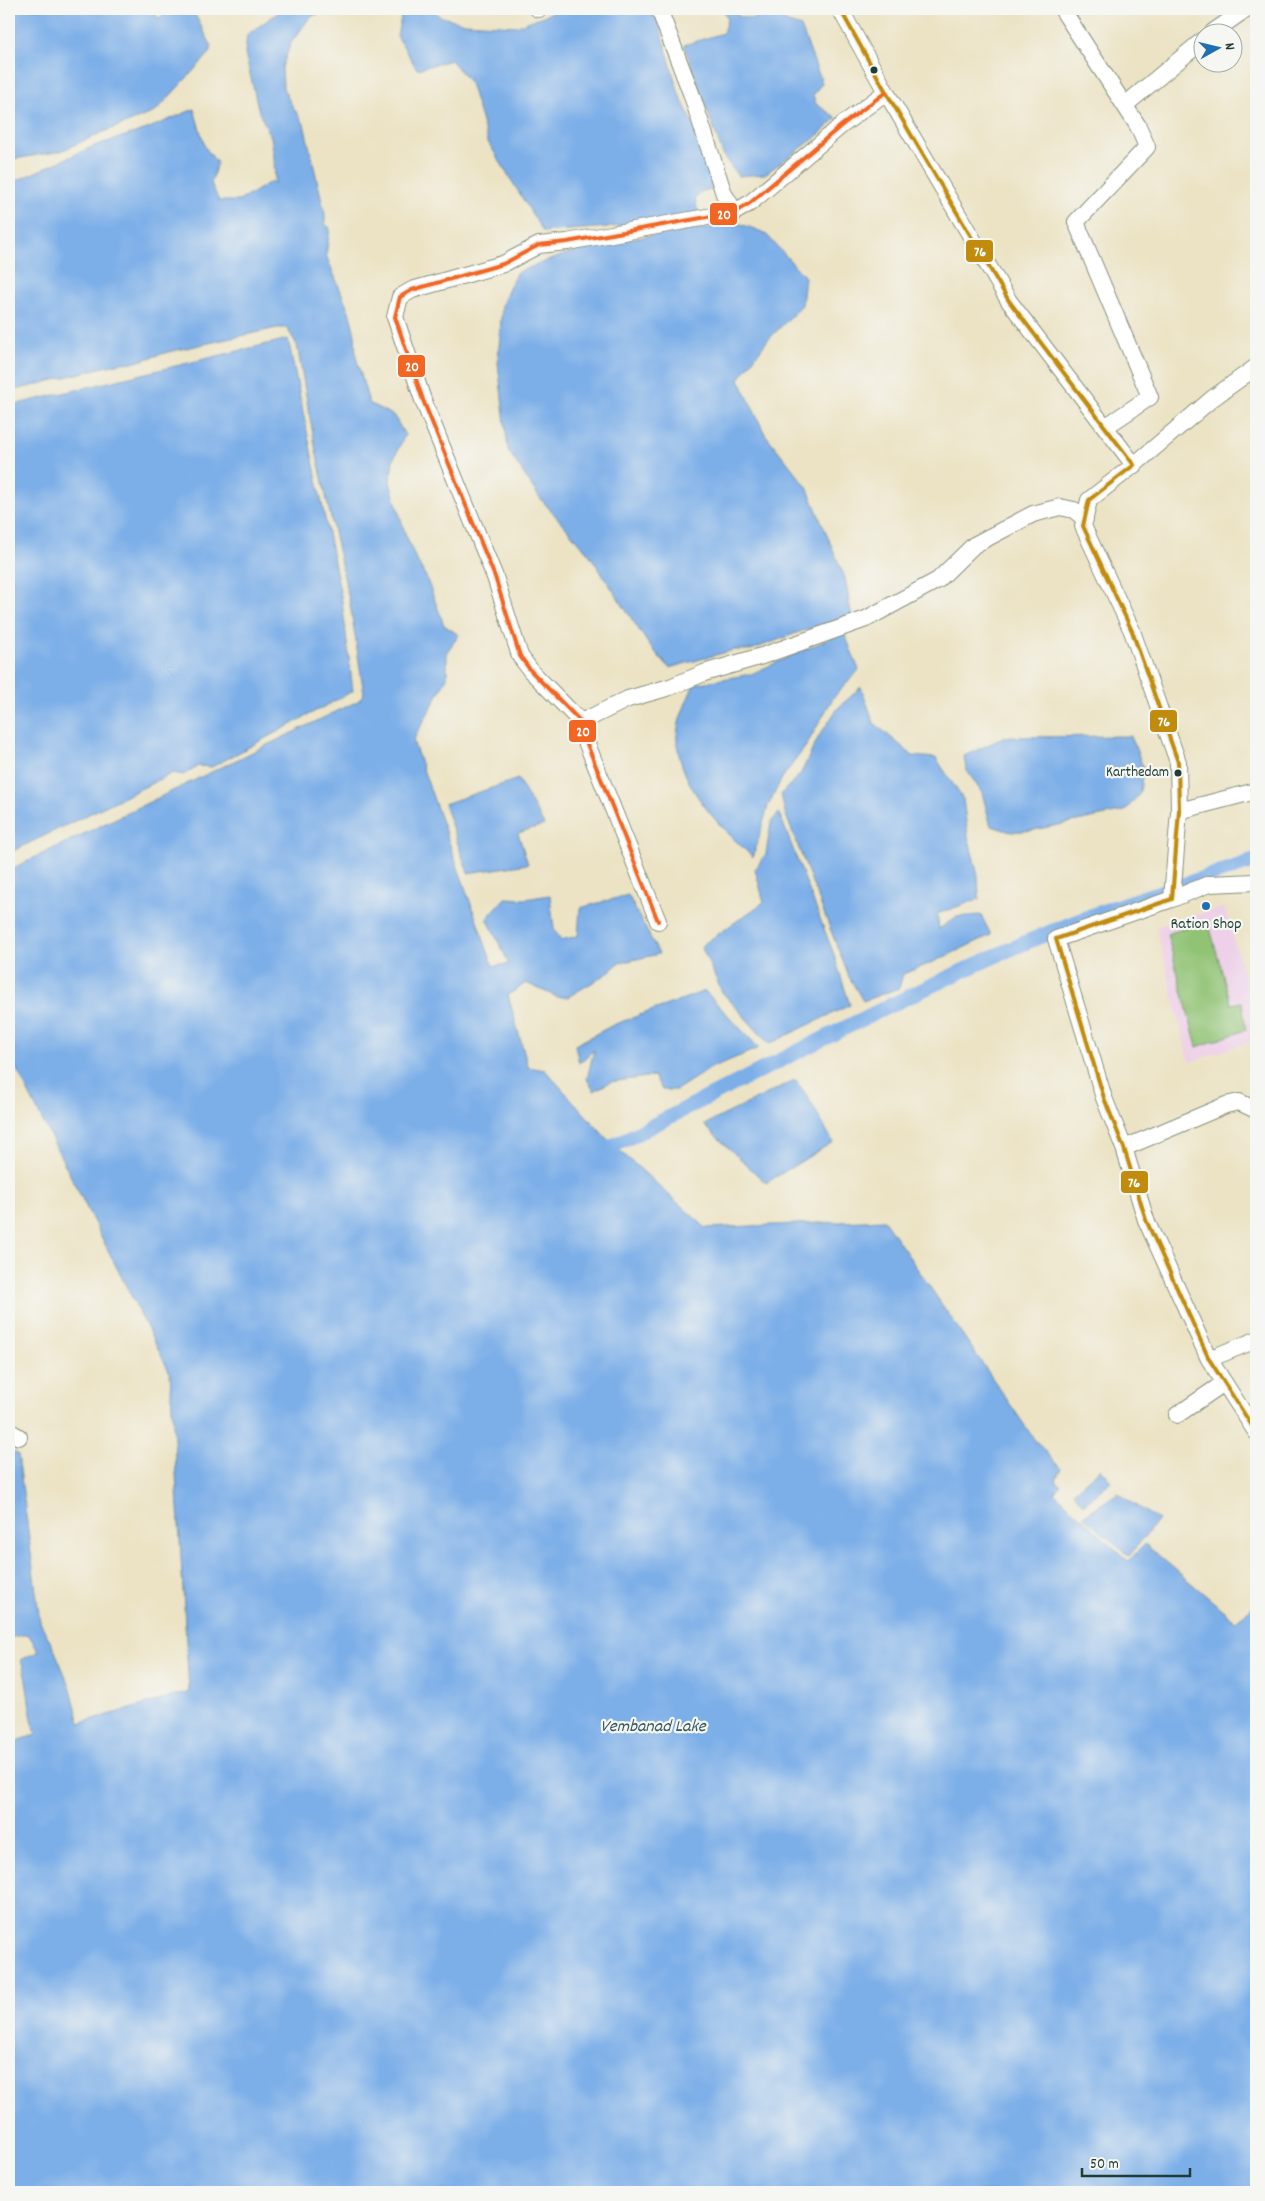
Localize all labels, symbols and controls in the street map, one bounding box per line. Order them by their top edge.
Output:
north arrow [1192,22,1242,72]
text: N [1219,42,1239,51]
unlabelled marker [869,65,879,75]
line badge: 20 [709,202,738,226]
text: 20 [717,206,731,226]
line badge: 76 [965,239,994,263]
text: 76 [974,243,986,263]
line badge: 20 [397,354,426,378]
text: 20 [405,358,419,378]
line badge: 76 [1149,709,1178,733]
text: 76 [1158,713,1170,733]
line badge: 20 [568,719,597,743]
text: 20 [576,723,590,743]
place label: Karthedam [1106,762,1169,784]
marker: Karthedam [1173,768,1183,778]
marker: Ration Shop [1200,900,1212,912]
place label: Ration Shop [1170,913,1242,936]
line badge: 76 [1120,1170,1149,1194]
text: 76 [1128,1174,1140,1194]
water label: Vembanad Lake [600,1715,707,1740]
scale bar [1082,2146,1190,2178]
text: 50 m [1090,2154,1119,2176]

